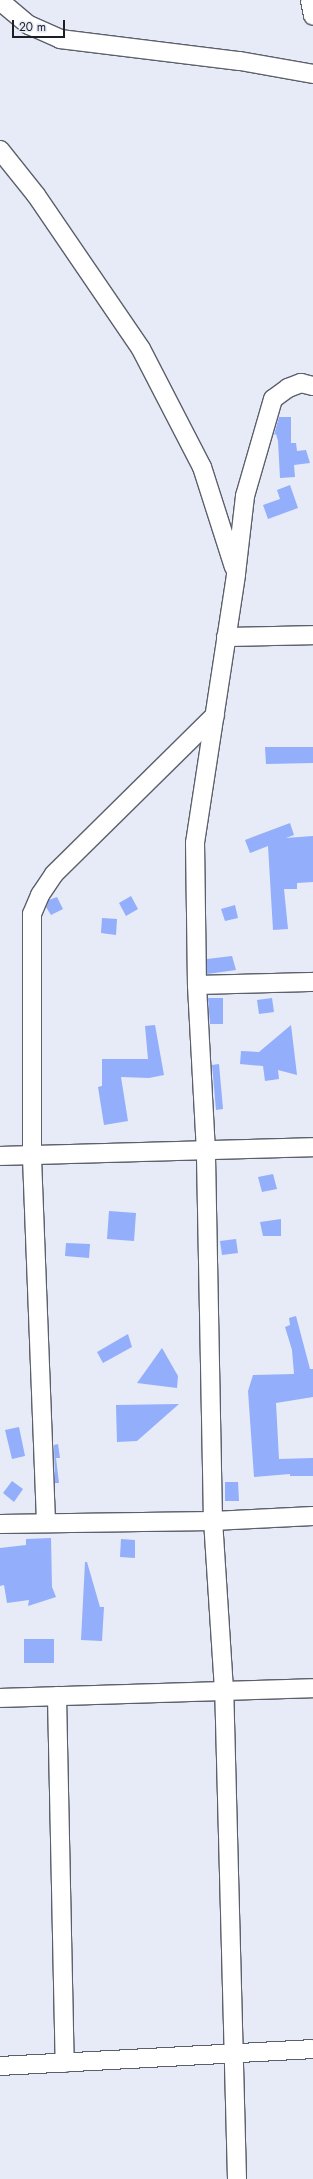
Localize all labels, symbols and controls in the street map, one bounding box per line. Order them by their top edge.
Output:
scale bar [14,12,67,38]
text: 20 m [19,18,46,36]

